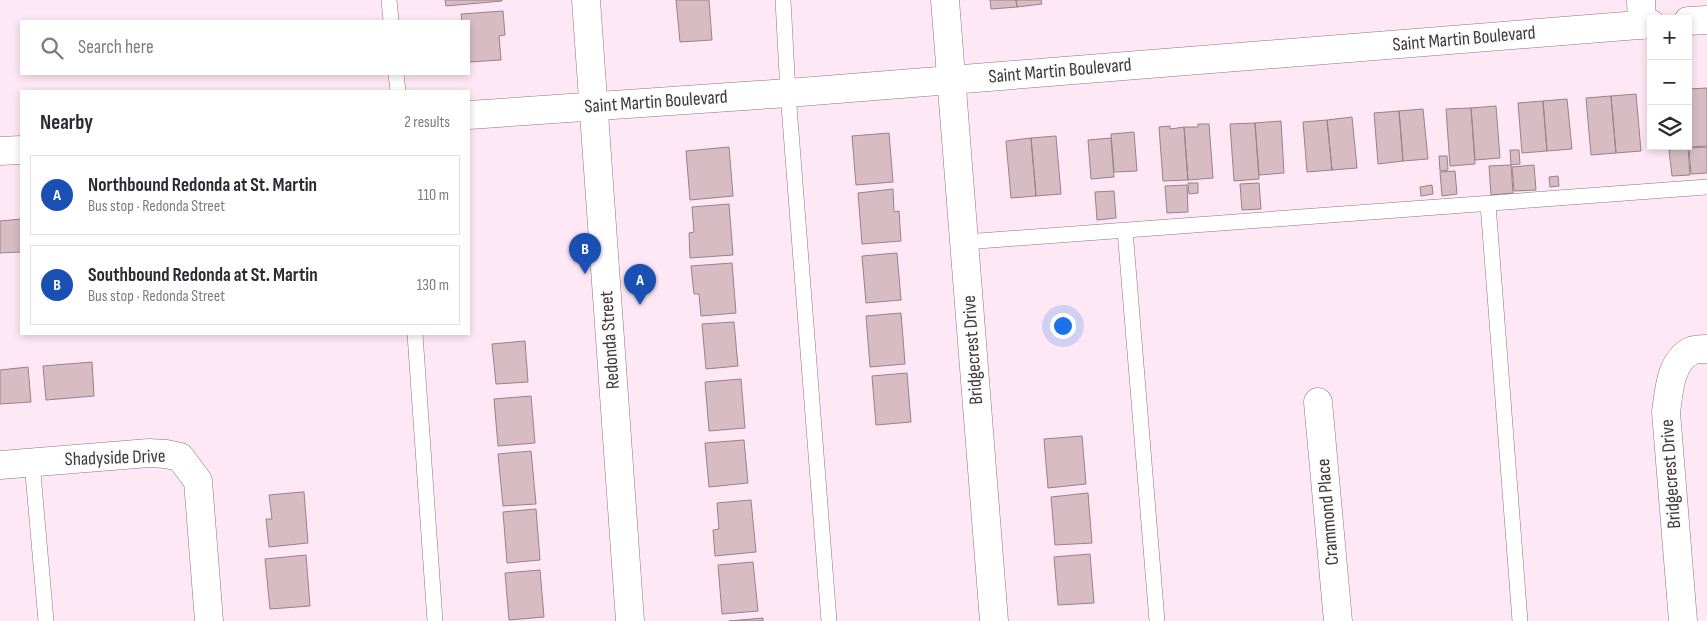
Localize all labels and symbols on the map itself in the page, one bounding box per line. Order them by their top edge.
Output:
street label: Saint Martin Boulevard [1391,21,1537,57]
street label: Saint Martin Boulevard [987,53,1133,89]
street label: Saint Martin Boulevard [584,86,728,118]
pin: B [569,233,601,274]
pin: A [624,264,656,305]
street label: Redonda Street [595,290,625,390]
street label: Bridgecrest Drive [958,295,988,405]
your location [1050,313,1076,339]
street label: Bridgecrest Drive [1656,419,1686,529]
street label: Shadyside Drive [64,445,166,471]
street label: Crammond Place [1312,458,1344,566]

